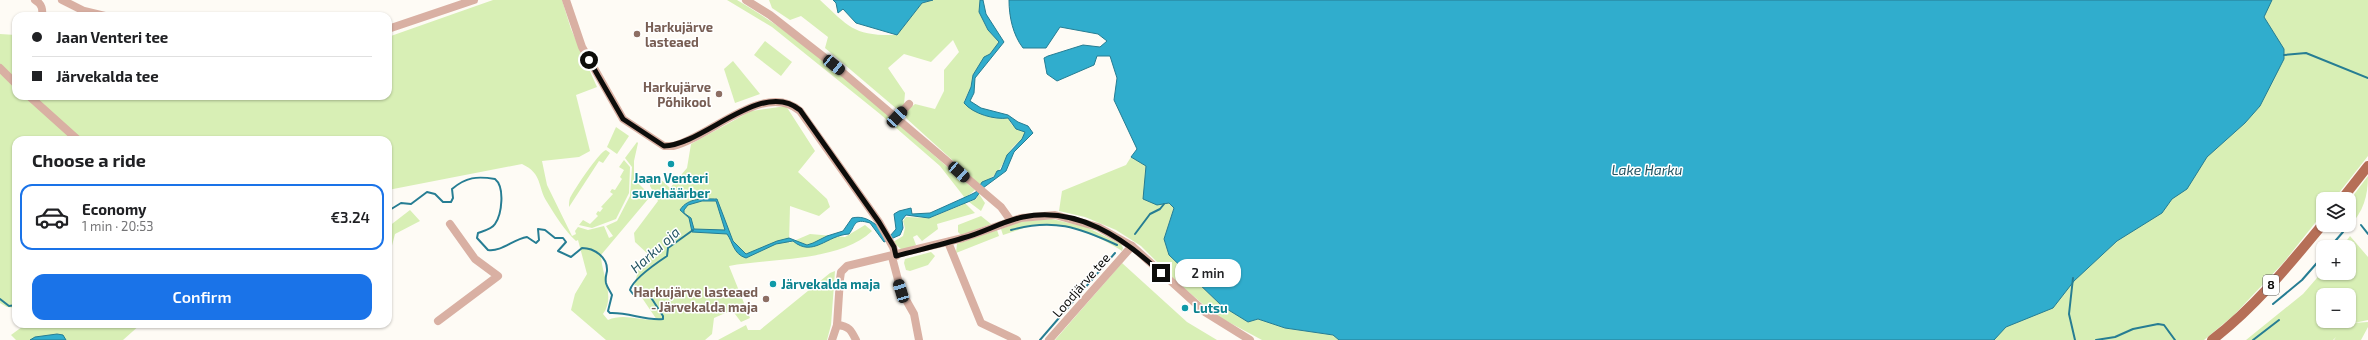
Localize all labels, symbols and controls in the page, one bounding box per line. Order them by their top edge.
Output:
place label: Harkujärve lasteaed [645,19,713,50]
text: Jaan Venteri tee [56,28,168,46]
marker: Harkujärve lasteaed [632,29,642,39]
route start [580,51,598,69]
car [821,53,847,77]
text: Järvekalda tee [56,67,159,85]
place label: Harkujärve Põhikool [643,79,712,110]
marker: Harkujärve Põhikool [714,89,724,99]
car [884,104,910,130]
text: Choose a ride [32,149,146,171]
marker: Jaan Venteri suvehäärber [666,159,676,169]
car [946,160,972,184]
water label: Lake Harku [1611,161,1683,178]
place label: Jaan Venteri suvehäärber [632,170,710,201]
map controls [2316,192,2356,328]
button: layers [2316,192,2356,232]
icon: car [34,199,70,235]
text: Economy [82,200,147,218]
text: €3.24 [330,208,370,226]
text: 1 min · 20:53 [82,218,154,234]
water label: Harku oja [626,223,683,276]
button: + [2316,240,2356,280]
street label: Loodjärve tee [1049,250,1113,320]
callout: 2 min [1175,259,1241,287]
route end [1152,264,1170,282]
text: 2 min [1192,265,1224,281]
button: Confirm [32,274,372,320]
road number: 8 [2263,275,2279,295]
place label: Järvekalda maja [781,276,880,292]
car [892,278,910,304]
marker: Järvekalda maja [768,279,778,289]
place label: Harkujärve lasteaed - Järvekalda maja [633,284,758,315]
button: − [2316,288,2356,328]
marker: Harkujärve lasteaed - Järvekalda maja [761,294,771,304]
place label: Lutsu [1193,300,1228,316]
marker: Lutsu [1180,303,1190,313]

